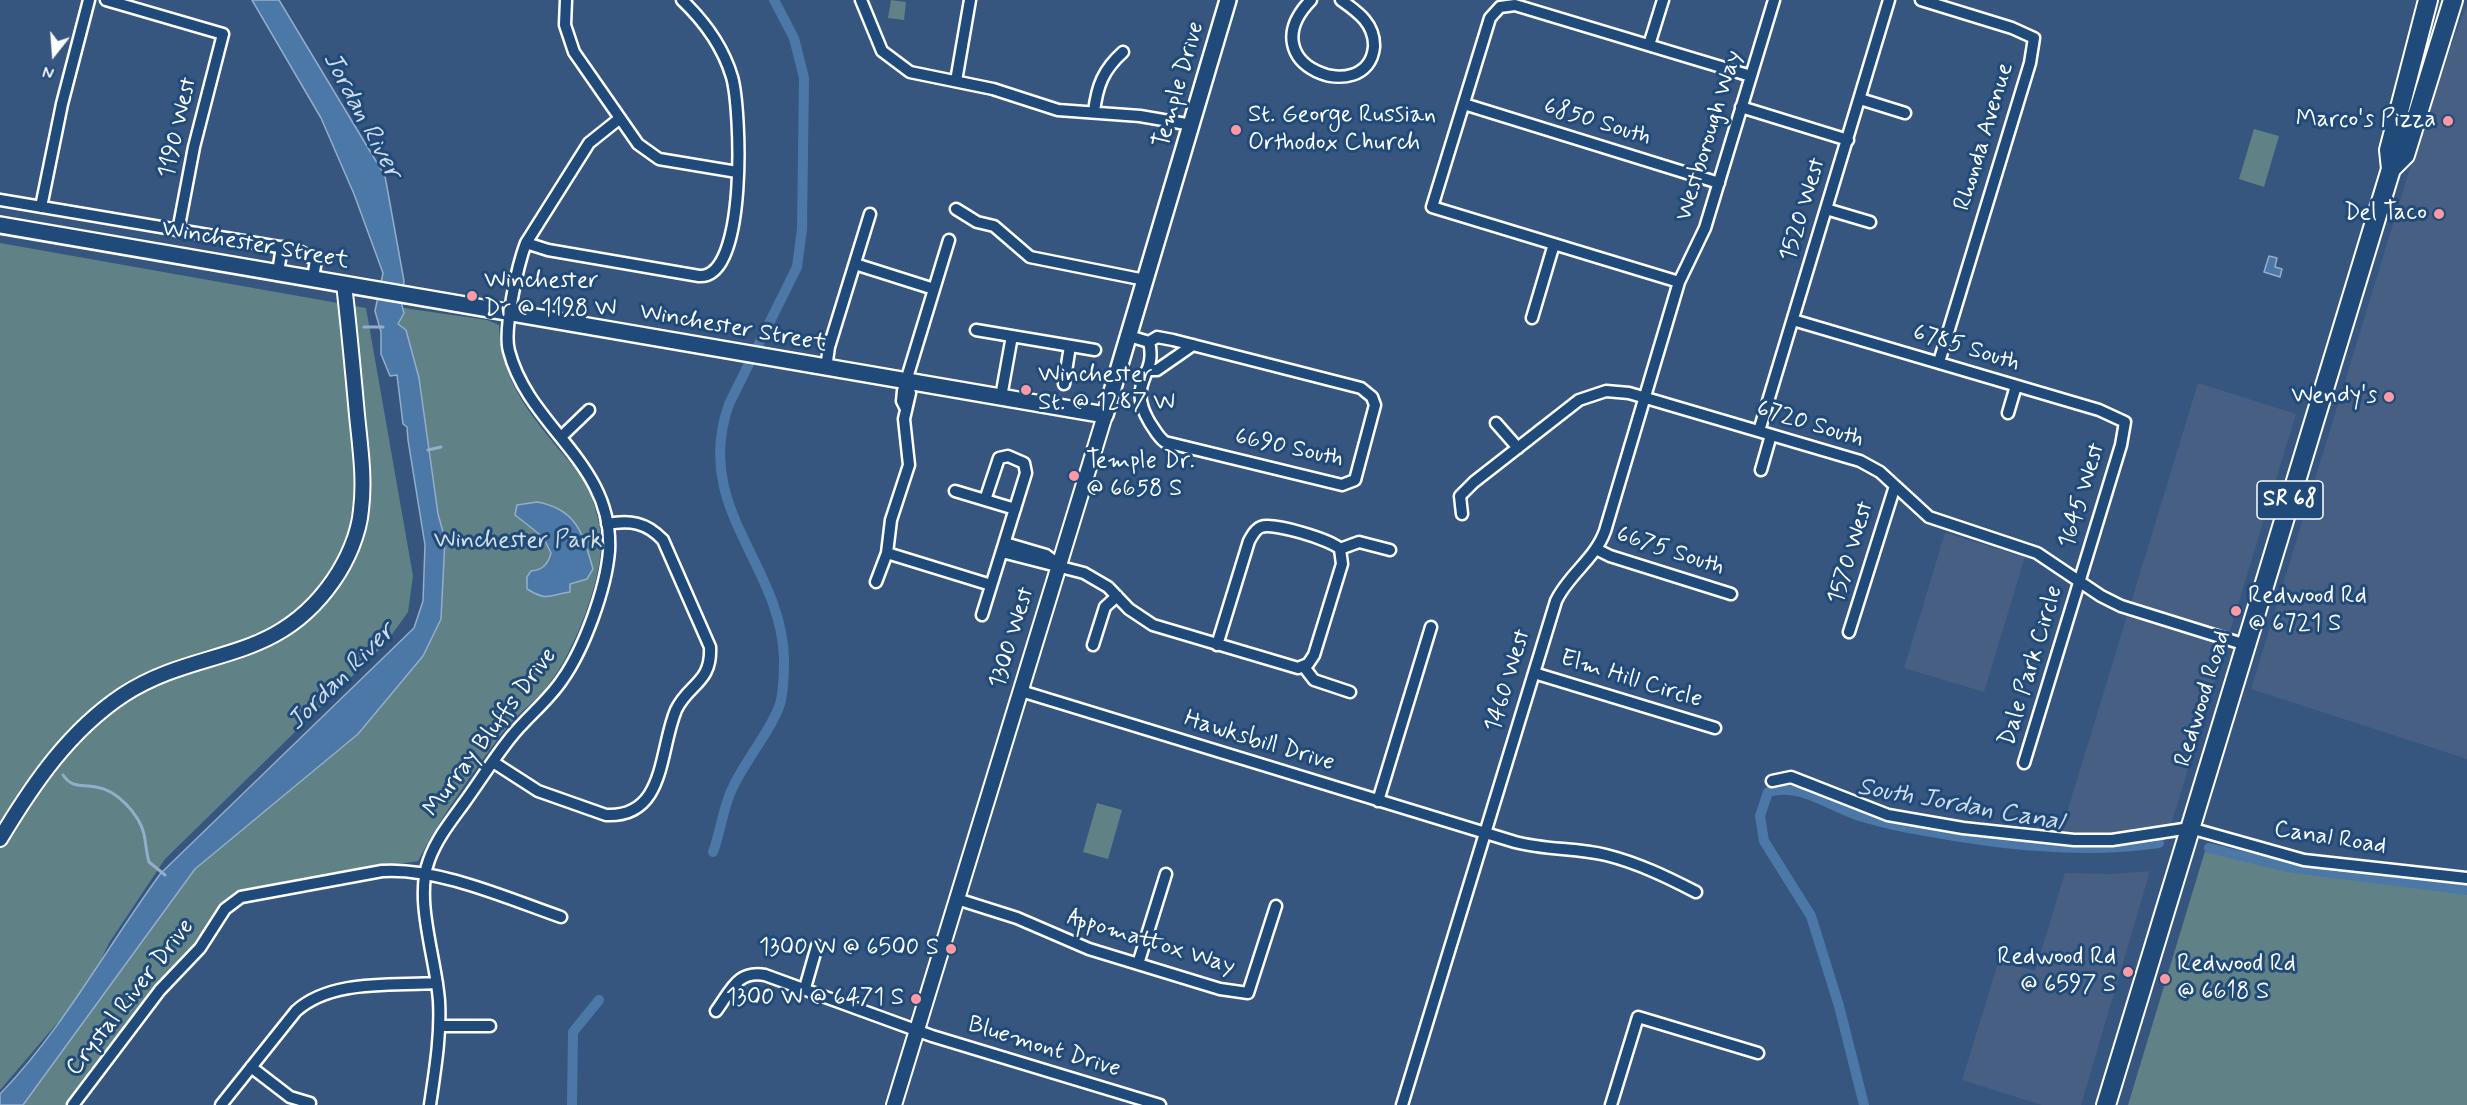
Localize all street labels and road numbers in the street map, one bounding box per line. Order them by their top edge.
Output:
street label: Temple Drive [1148,18,1212,152]
street label: Westborough Way [1670,47,1750,225]
street label: Rhonda Avenue [1949,60,2021,214]
street label: 1190 West [153,75,205,181]
street label: 6850 South [1540,93,1654,153]
street label: 1520 West [1775,155,1833,265]
street label: Winchester Street [159,215,351,277]
street label: Winchester Street [637,298,829,360]
street label: 6785 South [1909,319,2023,379]
street label: 6720 South [1753,395,1867,455]
street label: 6690 South [1232,423,1346,475]
street label: 1645 West [2053,440,2113,552]
road number: SR 68 [2257,481,2323,519]
street label: 1570 West [1823,498,1881,608]
street label: 6675 South [1612,521,1728,583]
street label: Dale Park Circle [1994,582,2070,750]
street label: 1300 West [984,584,1042,692]
street label: 1460 West [1480,626,1538,736]
street label: Redwood Road [2170,627,2238,771]
street label: Murray Bluffs Drive [418,643,564,823]
street label: Elm Hill Circle [1557,645,1705,715]
street label: Hawksbill Drive [1180,705,1338,779]
street label: Canal Road [2272,816,2388,862]
street label: Appomattox Way [1064,904,1238,982]
street label: Crystal River Drive [61,914,201,1082]
street label: Bluemont Drive [964,1011,1124,1085]

